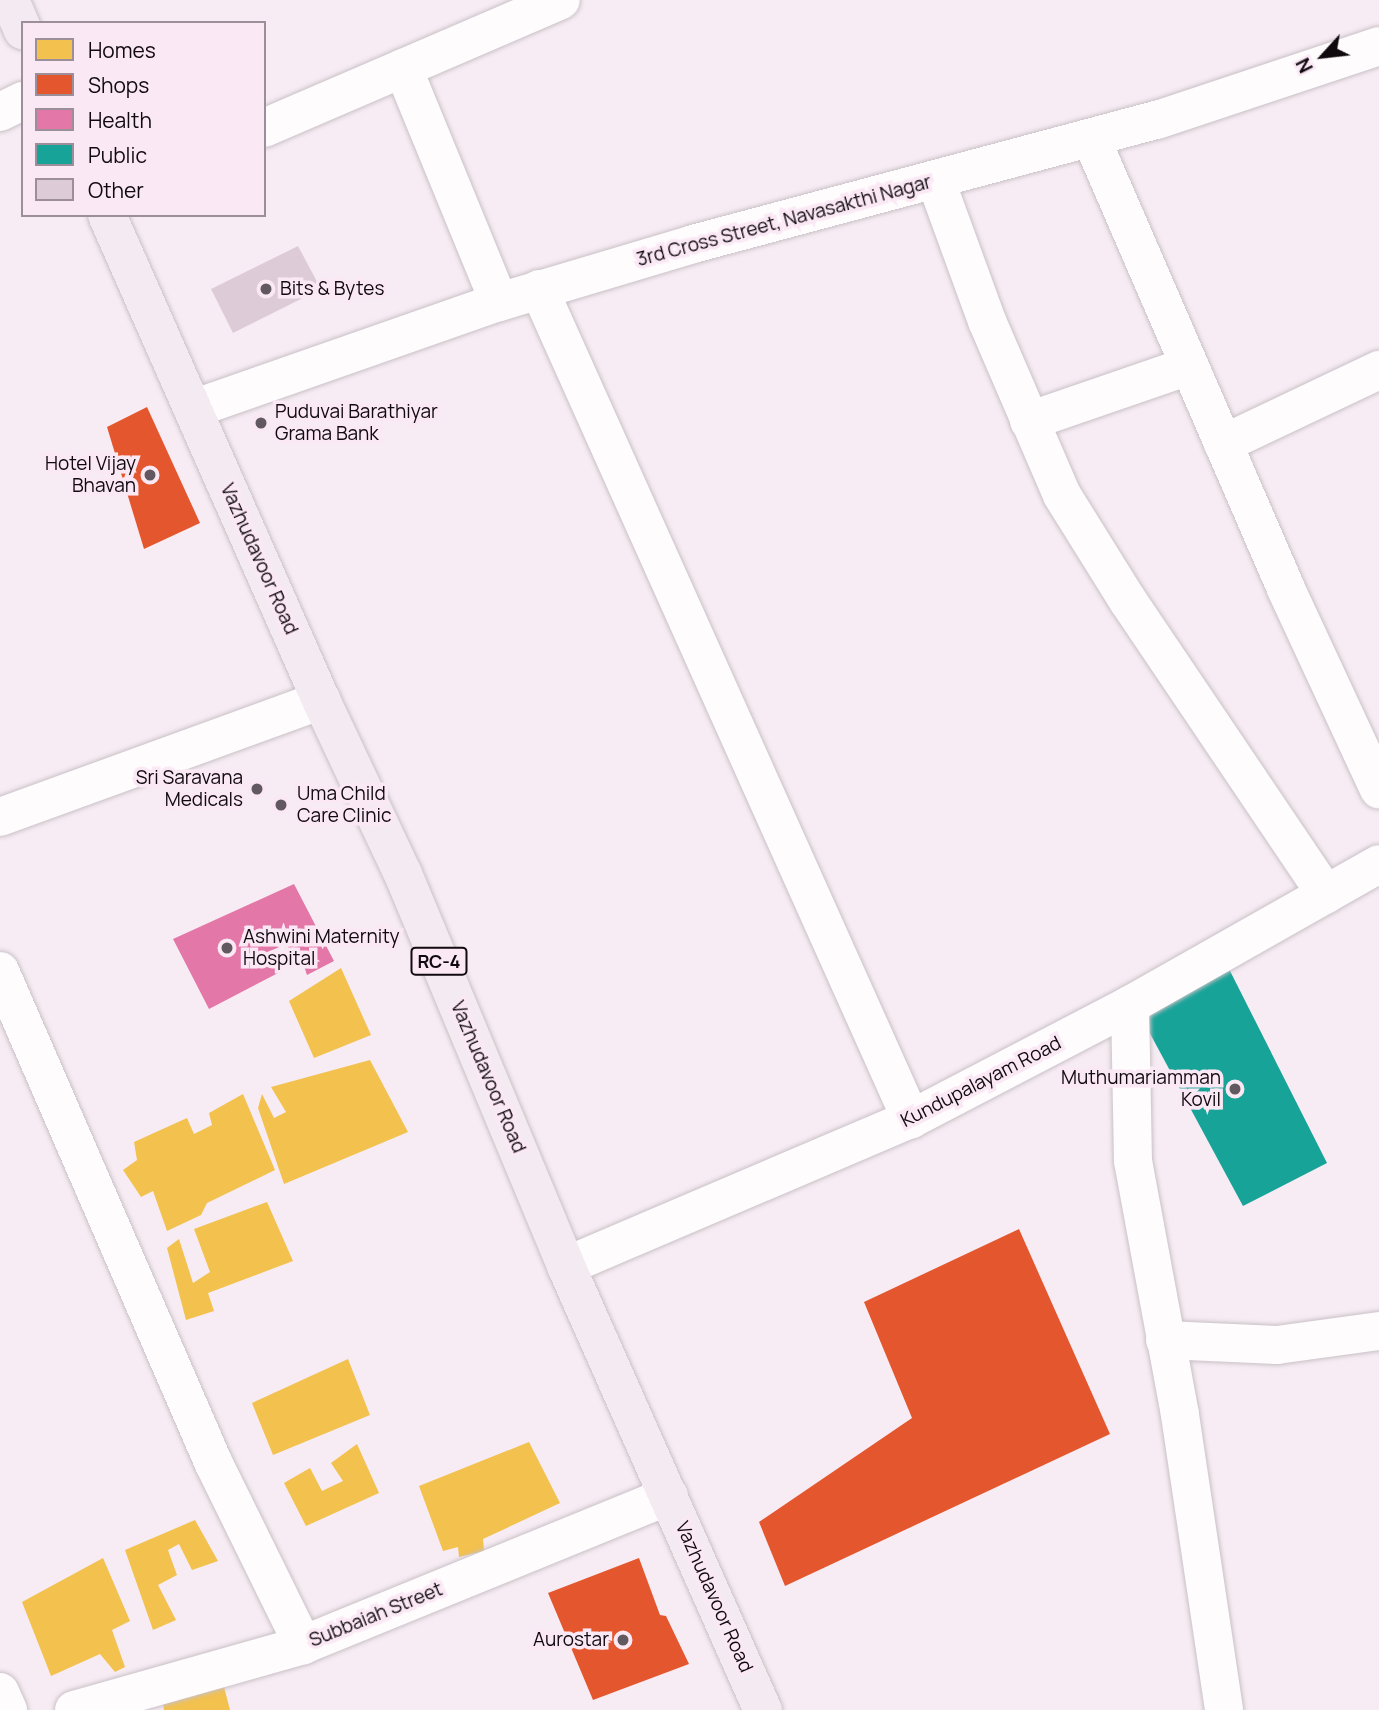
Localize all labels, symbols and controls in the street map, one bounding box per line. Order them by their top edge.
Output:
legend [21,21,266,217]
north arrow [1288,21,1358,91]
text: Homes [88,36,156,64]
text: N [1290,54,1319,78]
text: Shops [88,71,149,99]
text: Health [88,106,152,134]
text: Public [88,141,147,169]
street label: 3rd Cross Street, Navasakthi Nagar [634,171,934,271]
text: Other [88,176,144,204]
place label: Bits & Bytes [280,278,384,300]
marker: Bits & Bytes [258,281,274,297]
place label: Puduvai Barathiyar Grama Bank [275,401,438,445]
marker: Puduvai Barathiyar Grama Bank [253,415,269,431]
place label: Hotel Vijay Bhavan [45,453,136,497]
marker: Hotel Vijay Bhavan [142,467,158,483]
street label: Vazhudavoor Road [216,480,302,638]
place label: Sri Saravana Medicals [136,767,243,811]
marker: Sri Saravana Medicals [249,781,265,797]
place label: Uma Child Care Clinic [297,783,391,827]
marker: Uma Child Care Clinic [271,795,291,815]
place label: Ashwini Maternity Hospital [243,926,400,970]
marker: Ashwini Maternity Hospital [217,938,237,958]
road number: RC-4 [409,946,469,976]
street label: Vazhudavoor Road [446,998,530,1156]
street label: Kundupalayam Road [897,1032,1065,1132]
place label: Muthumariamman Kovil [1061,1067,1221,1111]
marker: Muthumariamman Kovil [1227,1081,1243,1097]
street label: Vazhudavoor Road [671,1518,757,1676]
street label: Subbaiah Street [306,1578,446,1652]
place label: Aurostar [533,1629,609,1651]
marker: Aurostar [615,1632,631,1648]

